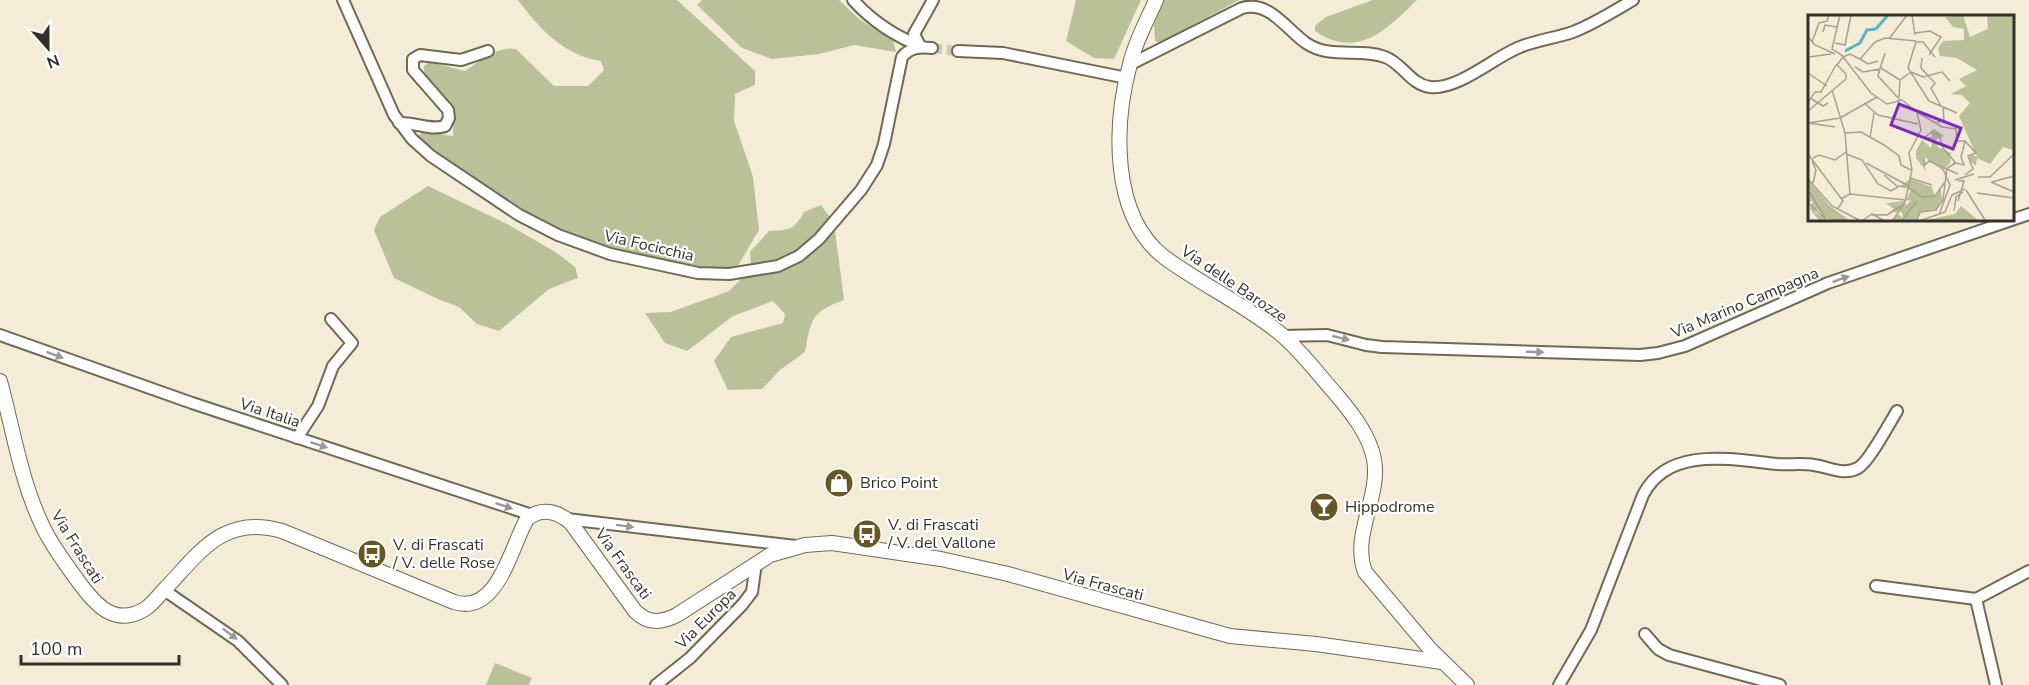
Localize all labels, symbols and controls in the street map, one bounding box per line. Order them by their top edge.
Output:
inset map [1808,15,2014,220]
north arrow [18,18,78,78]
text: N [43,49,63,73]
street label: Via Focicchia [601,225,696,267]
street label: Via delle Barozze [1176,240,1292,328]
street label: Via Marino Campagna [1667,262,1822,344]
one-way arrow [1832,273,1850,283]
one-way arrow [1332,333,1350,343]
one-way arrow [1526,347,1545,356]
one-way arrow [46,350,64,360]
street label: Via Italia [236,393,303,433]
one-way arrow [310,441,328,450]
shop icon: Brico Point [823,467,855,499]
place label: Brico Point [860,472,938,494]
bar icon: Hippodrome [1308,491,1340,523]
place label: Hippodrome [1345,496,1435,518]
one-way arrow [495,502,513,512]
street label: Via Frascati [45,505,108,588]
place label: V. di Frascati / V. del Vallone [887,514,996,554]
bus stop icon: V. di Frascati / V. del Vallone [851,518,883,550]
one-way arrow [615,521,634,531]
street label: Via Frascati [589,523,656,604]
place label: V. di Frascati / V. delle Rose [392,534,495,574]
bus stop icon: V. di Frascati / V. delle Rose [356,538,388,570]
street label: Via Frascati [1059,563,1146,606]
street label: Via Europa [670,584,741,655]
scale bar [21,628,178,666]
one-way arrow [223,628,238,640]
text: 100 m [30,637,82,661]

